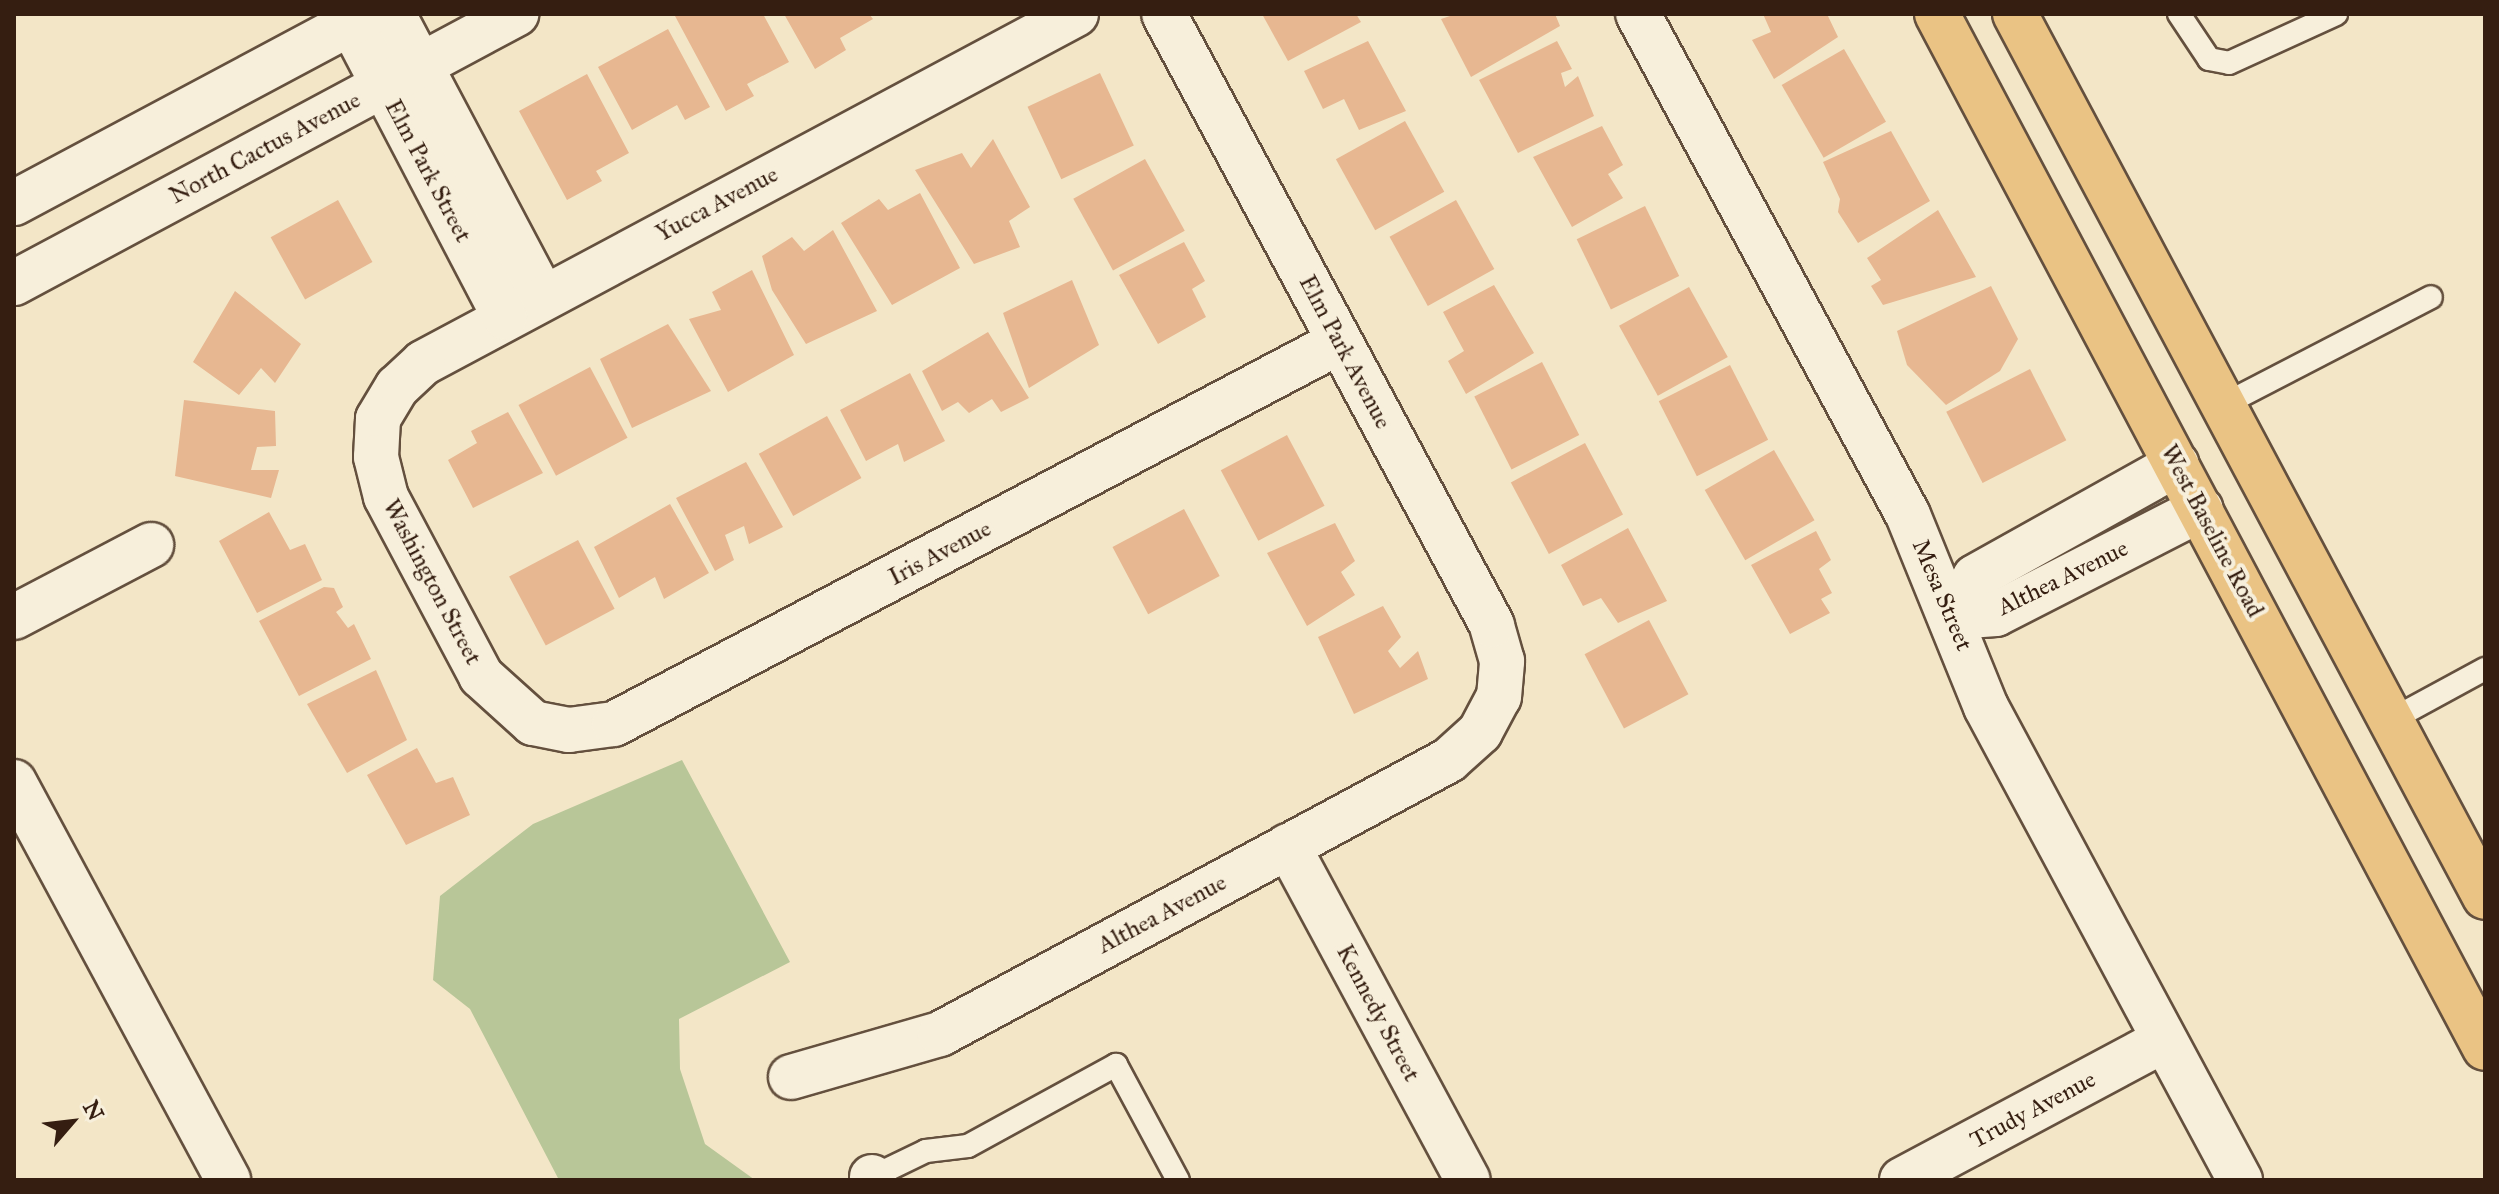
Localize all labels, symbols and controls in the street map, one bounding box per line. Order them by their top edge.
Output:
street label: North Cactus Avenue [165,86,365,210]
street label: Elm Park Street [378,95,478,247]
street label: Yucca Avenue [651,160,783,248]
street label: Elm Park Avenue [1292,270,1398,434]
street label: West Baseline Road [2154,440,2270,622]
street label: Washington Street [376,494,488,670]
street label: Iris Avenue [884,514,996,592]
street label: Althea Avenue [1993,534,2133,622]
street label: Mesa Street [1906,535,1978,655]
street label: Althea Avenue [1093,868,1231,960]
street label: Kennedy Street [1330,940,1426,1086]
street label: Trudy Avenue [1965,1065,2101,1155]
north arrow [32,1082,112,1162]
text: N [77,1096,110,1125]

